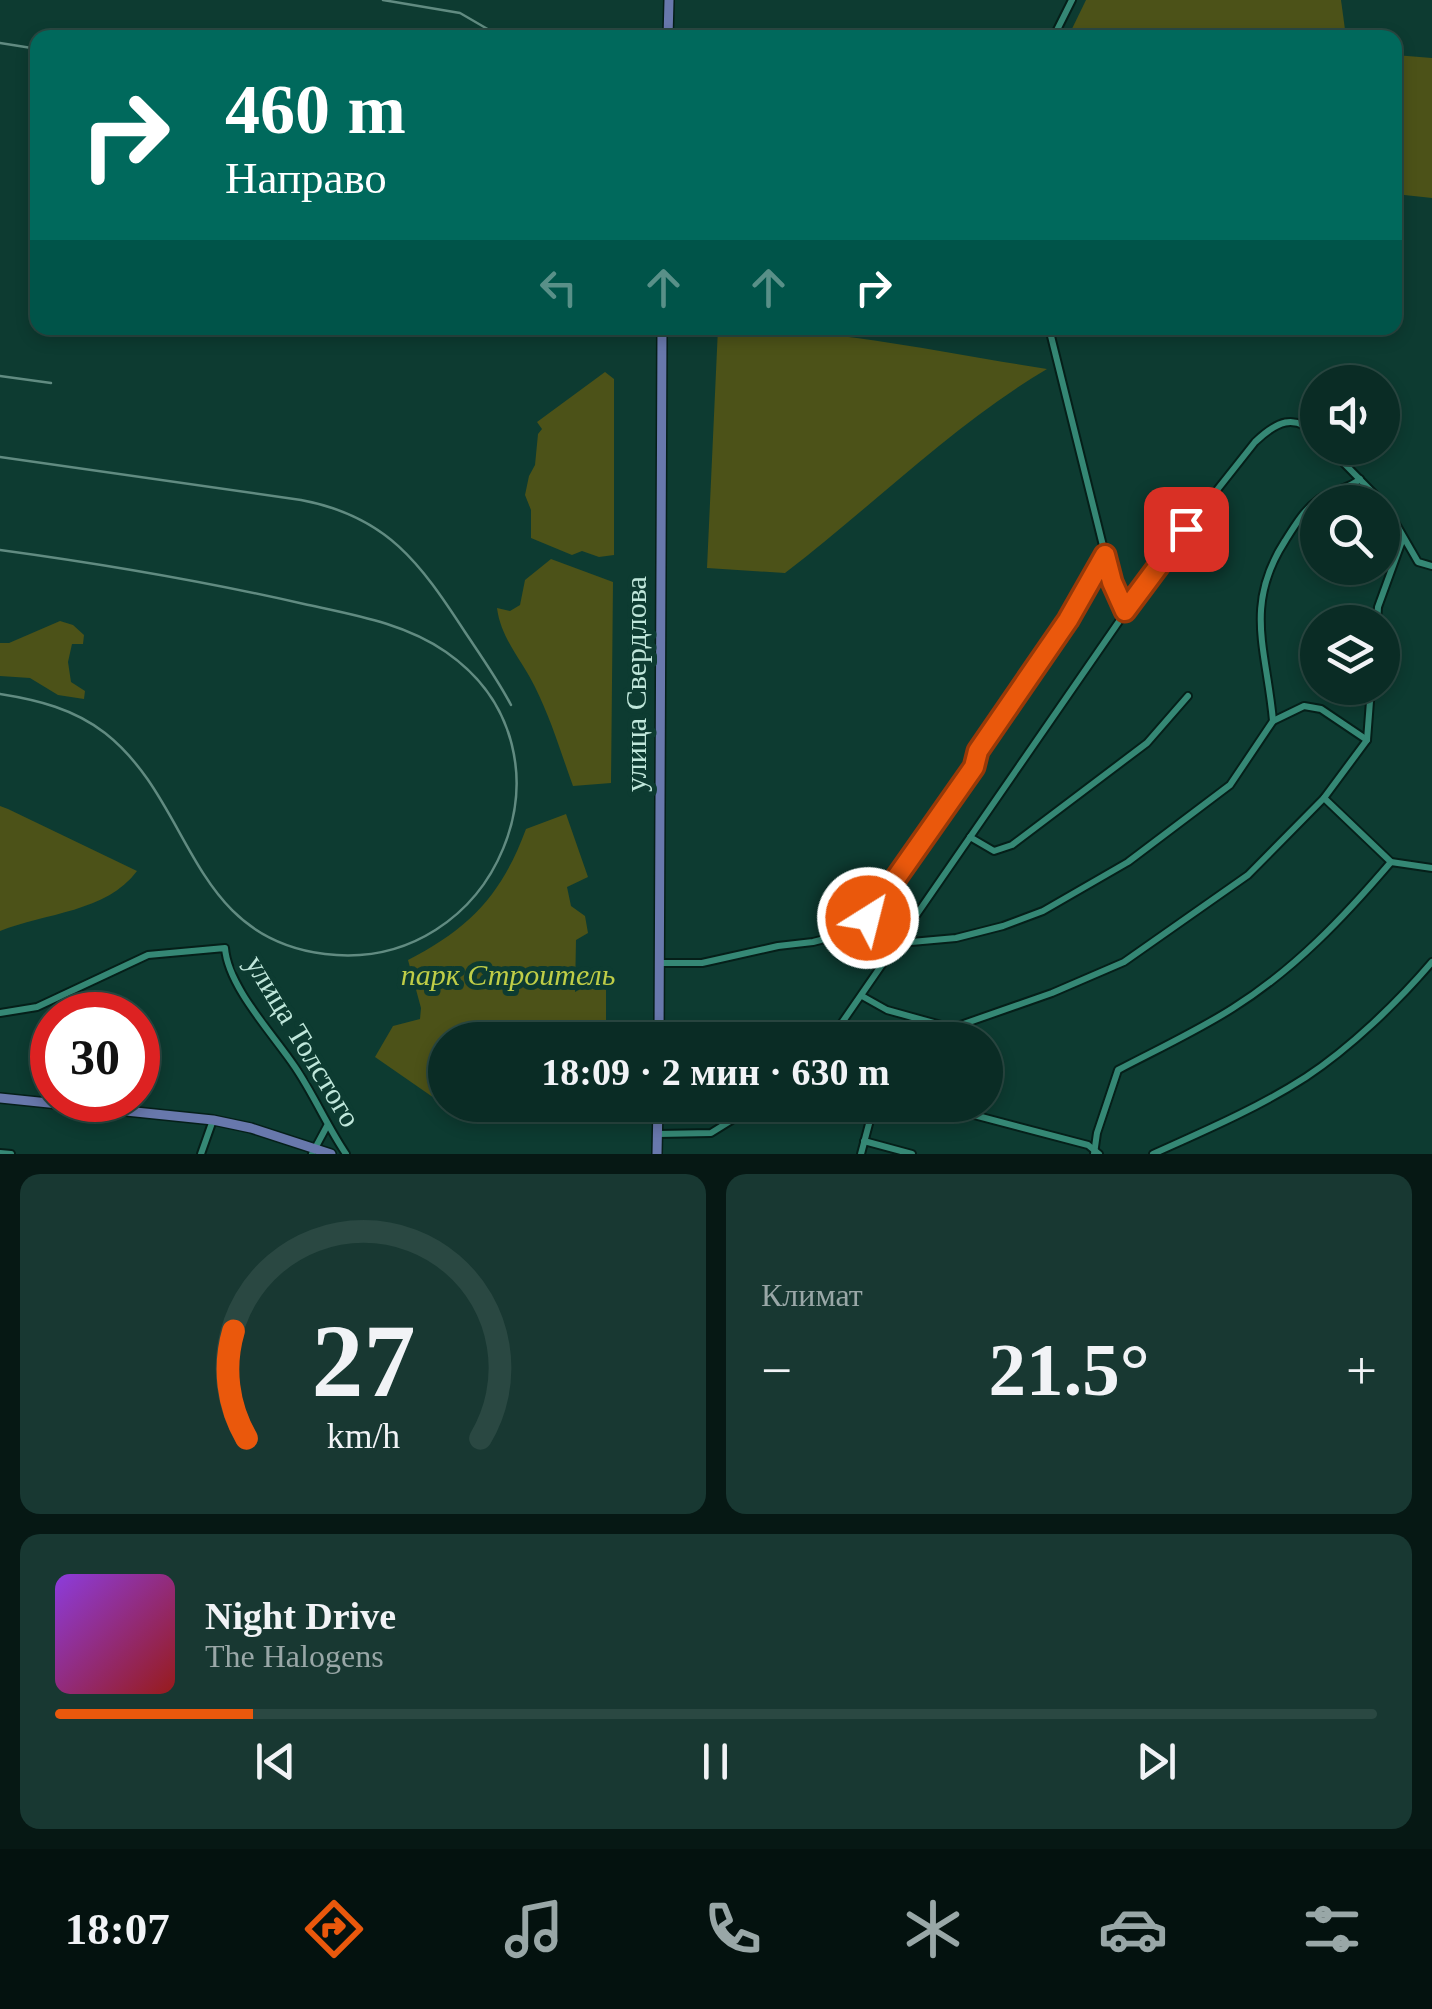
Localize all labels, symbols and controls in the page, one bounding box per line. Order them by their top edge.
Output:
icon: right [60,70,190,200]
text: 460 m [225,71,406,148]
text: Направо [225,153,387,203]
icon: left [531,260,586,315]
icon: ahead [636,260,691,315]
icon: ahead [741,260,796,315]
icon: right [846,260,901,315]
map controls [1300,365,1400,705]
button: sound [1300,365,1400,465]
button: search [1300,485,1400,585]
pin [1144,487,1229,572]
icon: arrive [1159,502,1214,557]
street label: улица Свердлова [619,576,652,792]
button: layers [1300,605,1400,705]
position arrow [816,866,920,970]
street label: улица Толстого [239,949,368,1133]
park label: парк Строитель [401,958,615,991]
speed limit sign: 30 [30,992,160,1122]
text: 18:09 · 2 мин · 630 m [541,1051,890,1093]
text: Климат [761,1277,863,1313]
text: 27 [311,1303,415,1418]
text: 21.5° [988,1328,1150,1411]
text: − [761,1340,792,1401]
text: + [1346,1340,1377,1401]
text: km/h [326,1416,400,1456]
text: Night Drive [205,1595,396,1637]
text: The Halogens [205,1638,384,1674]
icon: previous [248,1734,303,1789]
icon: pause [688,1734,743,1789]
icon: next [1129,1734,1184,1789]
icon: directions [299,1894,369,1964]
icon: music [499,1894,569,1964]
icon: phone [698,1894,768,1964]
icon: climate [898,1894,968,1964]
icon: car [1098,1894,1168,1964]
icon: filters [1297,1894,1367,1964]
text: 18:07 [65,1904,170,1954]

